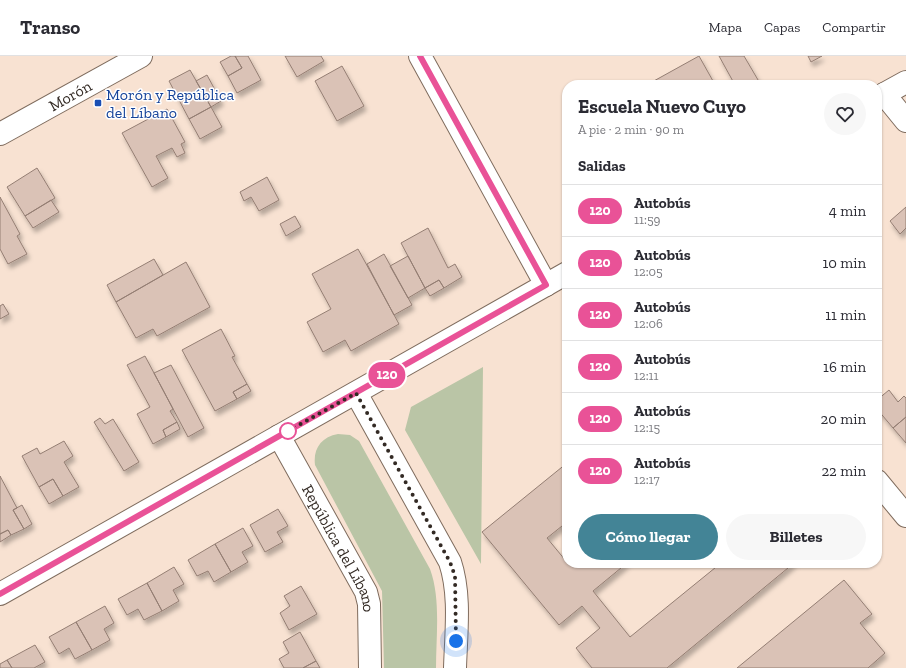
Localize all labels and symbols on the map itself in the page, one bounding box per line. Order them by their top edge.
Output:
street label: Morón [45,76,96,115]
place label: Morón y República del Líbano [106,85,234,122]
marker: Morón y República del Líbano [93,98,103,108]
line badge: 120 [364,362,410,388]
unlabelled marker [279,422,297,440]
street label: República del Líbano [298,481,378,612]
your location [446,631,466,651]

